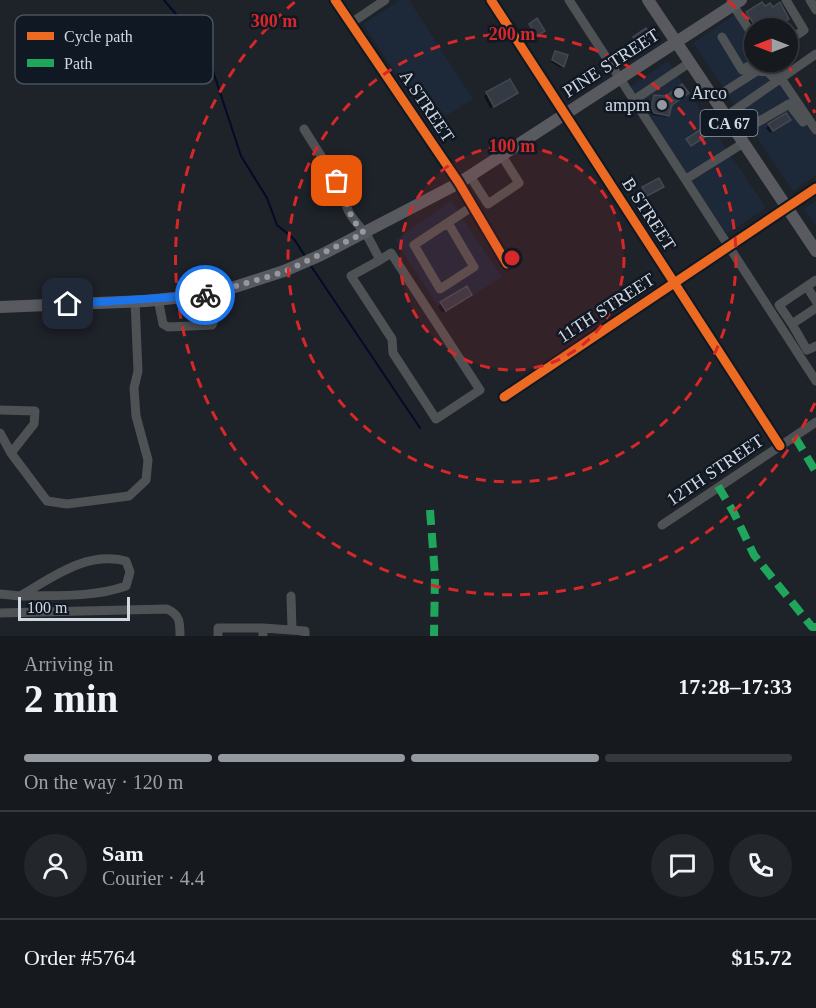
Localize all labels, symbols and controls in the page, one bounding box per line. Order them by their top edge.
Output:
text: 300 m [251,11,297,31]
legend [15,15,213,84]
north arrow [744,18,798,72]
map controls [744,18,798,72]
text: 200 m [489,24,535,44]
street label: PINE STREET [559,25,663,101]
text: Cycle path [64,28,133,46]
text: Path [64,55,92,72]
street label: A STREET [396,66,458,146]
place label: Arco [691,83,727,103]
marker: Arco [672,86,686,100]
place label: ampm [605,95,650,115]
marker: ampm [655,98,669,112]
road number: CA 67 [700,110,758,136]
text: 100 m [489,136,535,156]
pin [311,155,362,206]
icon: bag [320,164,353,197]
street label: B STREET [618,174,680,254]
centre of rings [502,248,522,268]
courier [175,265,235,325]
street label: 11TH STREET [554,269,658,347]
pin [42,278,93,329]
icon: bike [189,279,222,312]
icon: home [51,287,84,320]
street label: 12TH STREET [663,430,767,510]
scale bar [18,594,130,622]
text: 100 m [27,599,67,616]
text: Arriving in [24,653,113,675]
text: 17:28–17:33 [678,674,792,699]
text: 2 min [24,677,118,720]
text: On the way · 120 m [24,771,183,793]
button: person [24,834,87,897]
button: chat [651,834,714,897]
button: phone [729,834,792,897]
text: Sam [102,841,144,866]
text: Courier · 4.4 [102,867,205,889]
text: Order #5764 [24,945,136,970]
text: $15.72 [732,945,792,970]

